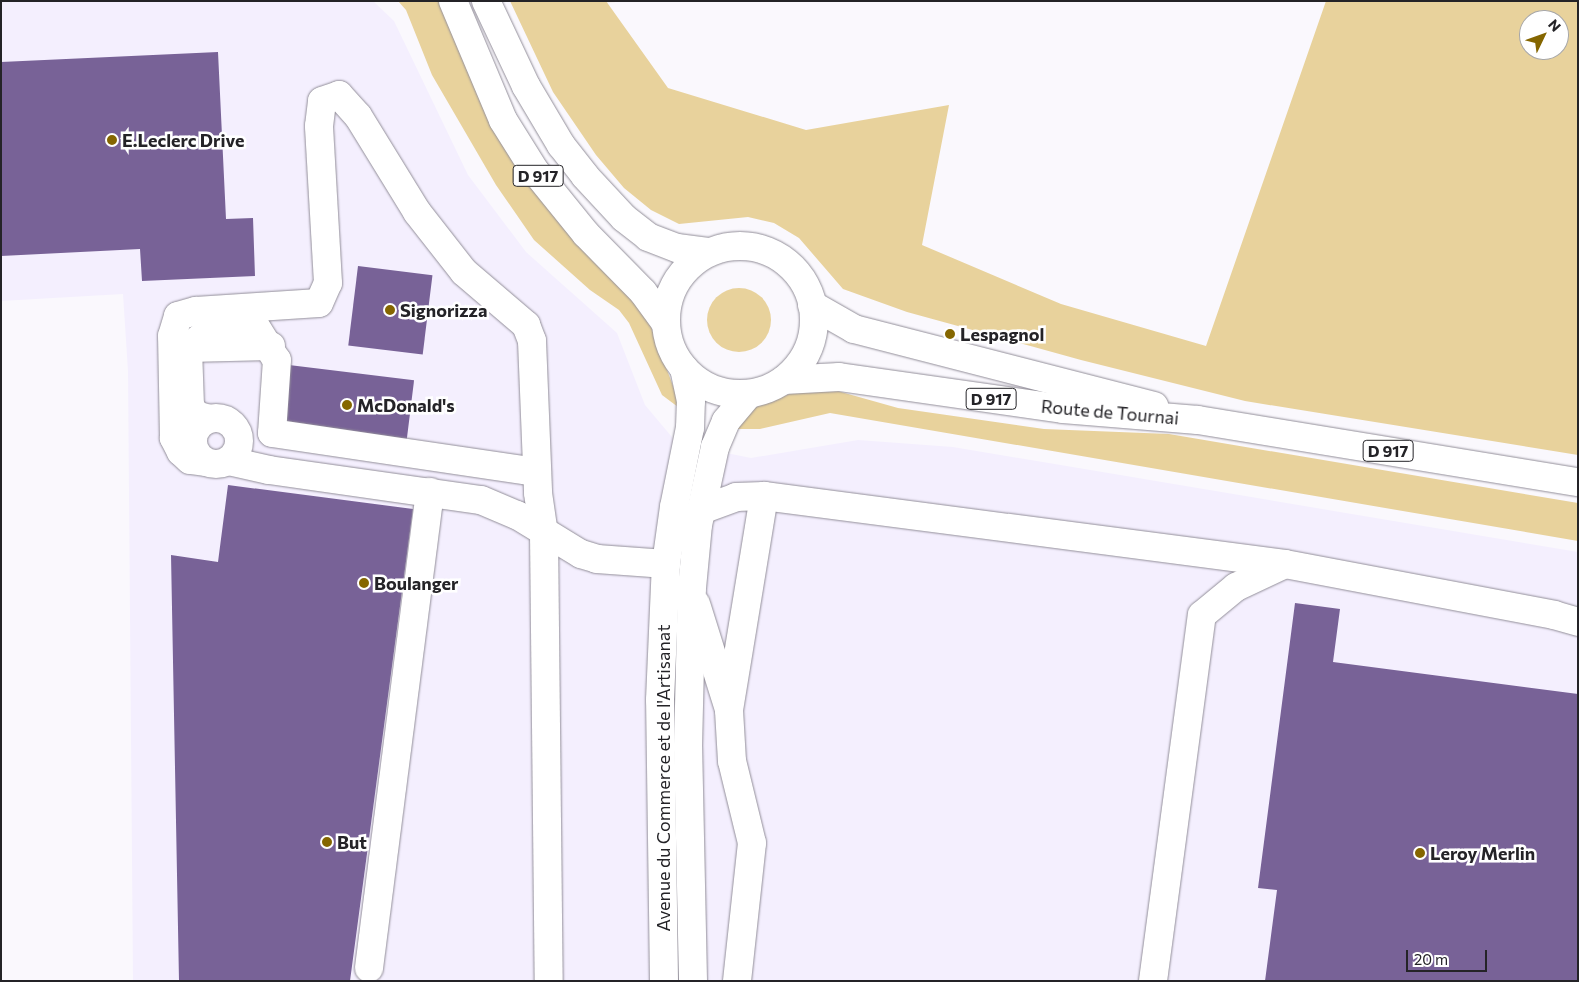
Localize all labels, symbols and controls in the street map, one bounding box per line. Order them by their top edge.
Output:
north arrow [1519,10,1569,60]
text: N [1545,16,1565,35]
place label: E.Leclerc Drive [122,129,244,151]
marker: E.Leclerc Drive [106,134,118,146]
road number: D 917 [512,162,564,190]
place label: Signorizza [400,299,487,321]
marker: Signorizza [384,304,396,316]
place label: Lespagnol [960,323,1044,345]
marker: Lespagnol [944,328,956,340]
road number: D 917 [965,386,1017,412]
place label: McDonald's [357,394,455,416]
street label: Route de Tournai [1040,395,1180,429]
marker: McDonald's [341,399,353,411]
road number: D 917 [1362,438,1414,464]
place label: Boulanger [374,572,458,594]
marker: Boulanger [358,577,370,589]
street label: Avenue du Commerce et de l'Artisanat [652,624,674,932]
place label: But [337,831,367,853]
marker: But [321,836,333,848]
place label: Leroy Merlin [1430,842,1535,864]
marker: Leroy Merlin [1414,847,1426,859]
scale bar [1409,940,1490,972]
text: 20 m [1414,950,1448,968]

